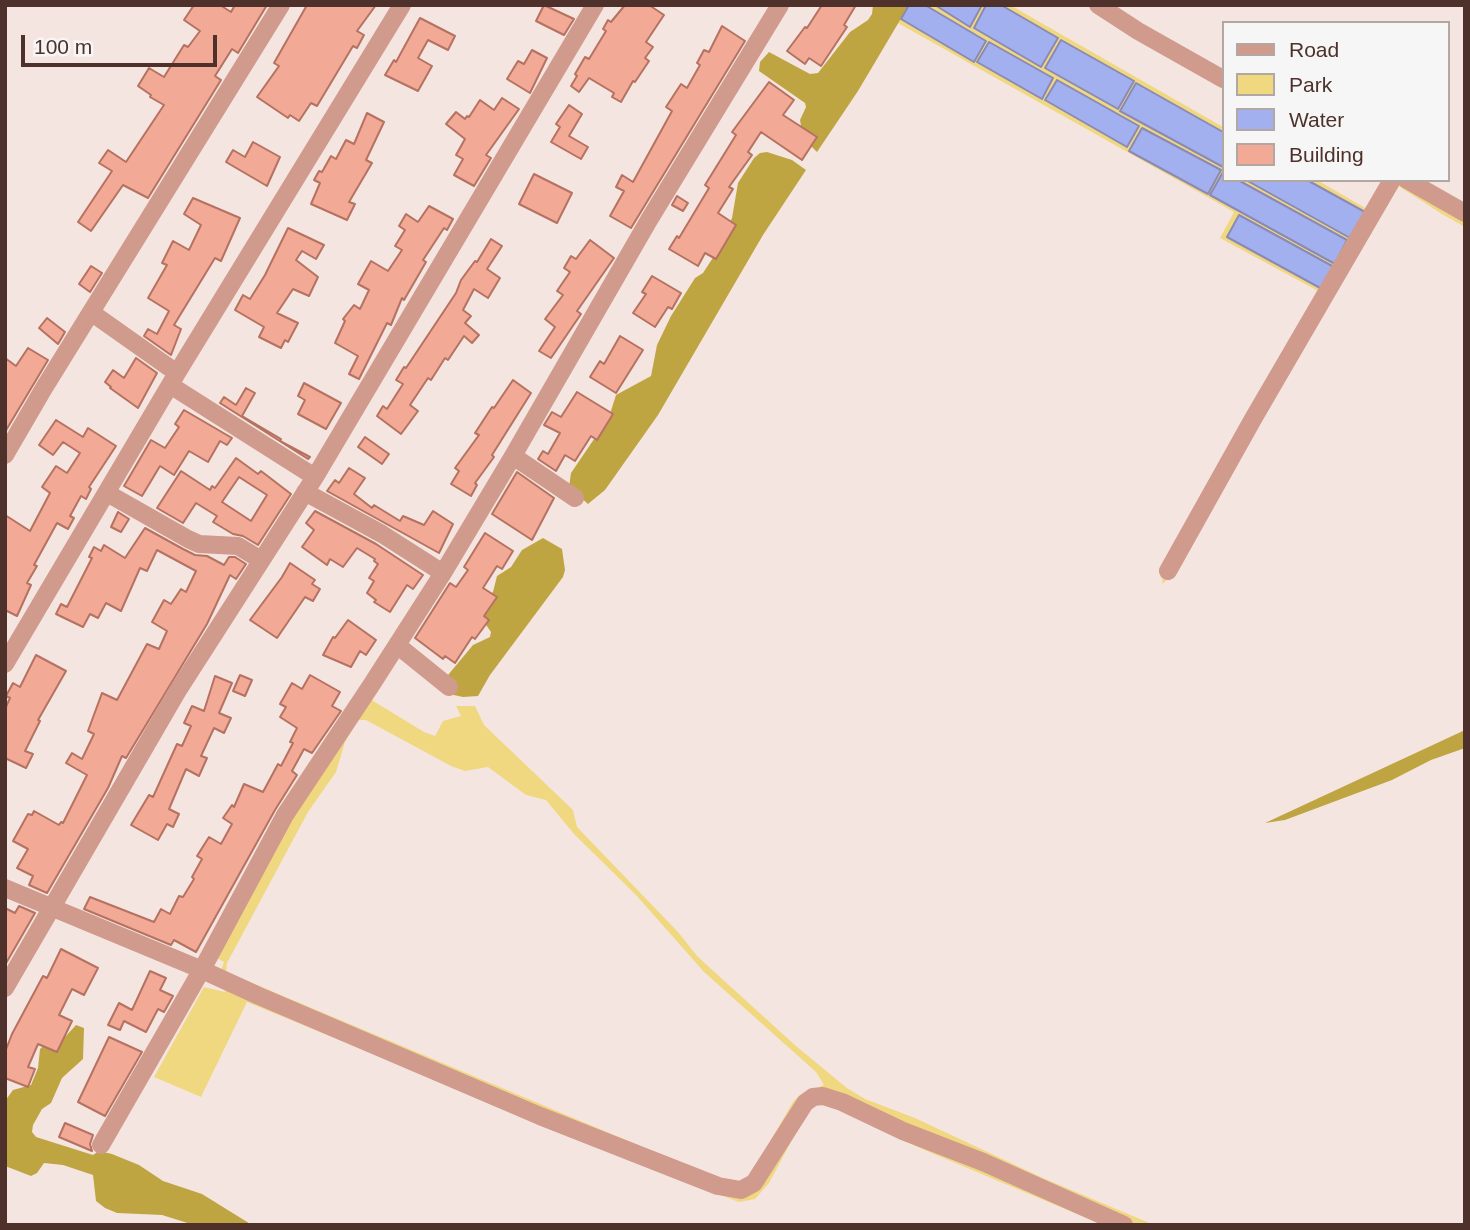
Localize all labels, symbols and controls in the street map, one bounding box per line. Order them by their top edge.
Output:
scale bar [24,21,220,65]
legend [1222,21,1449,182]
text: 100 m [34,35,92,58]
text: Road [1289,38,1339,61]
text: Park [1289,73,1332,96]
text: Water [1289,108,1344,131]
text: Building [1289,143,1364,166]

